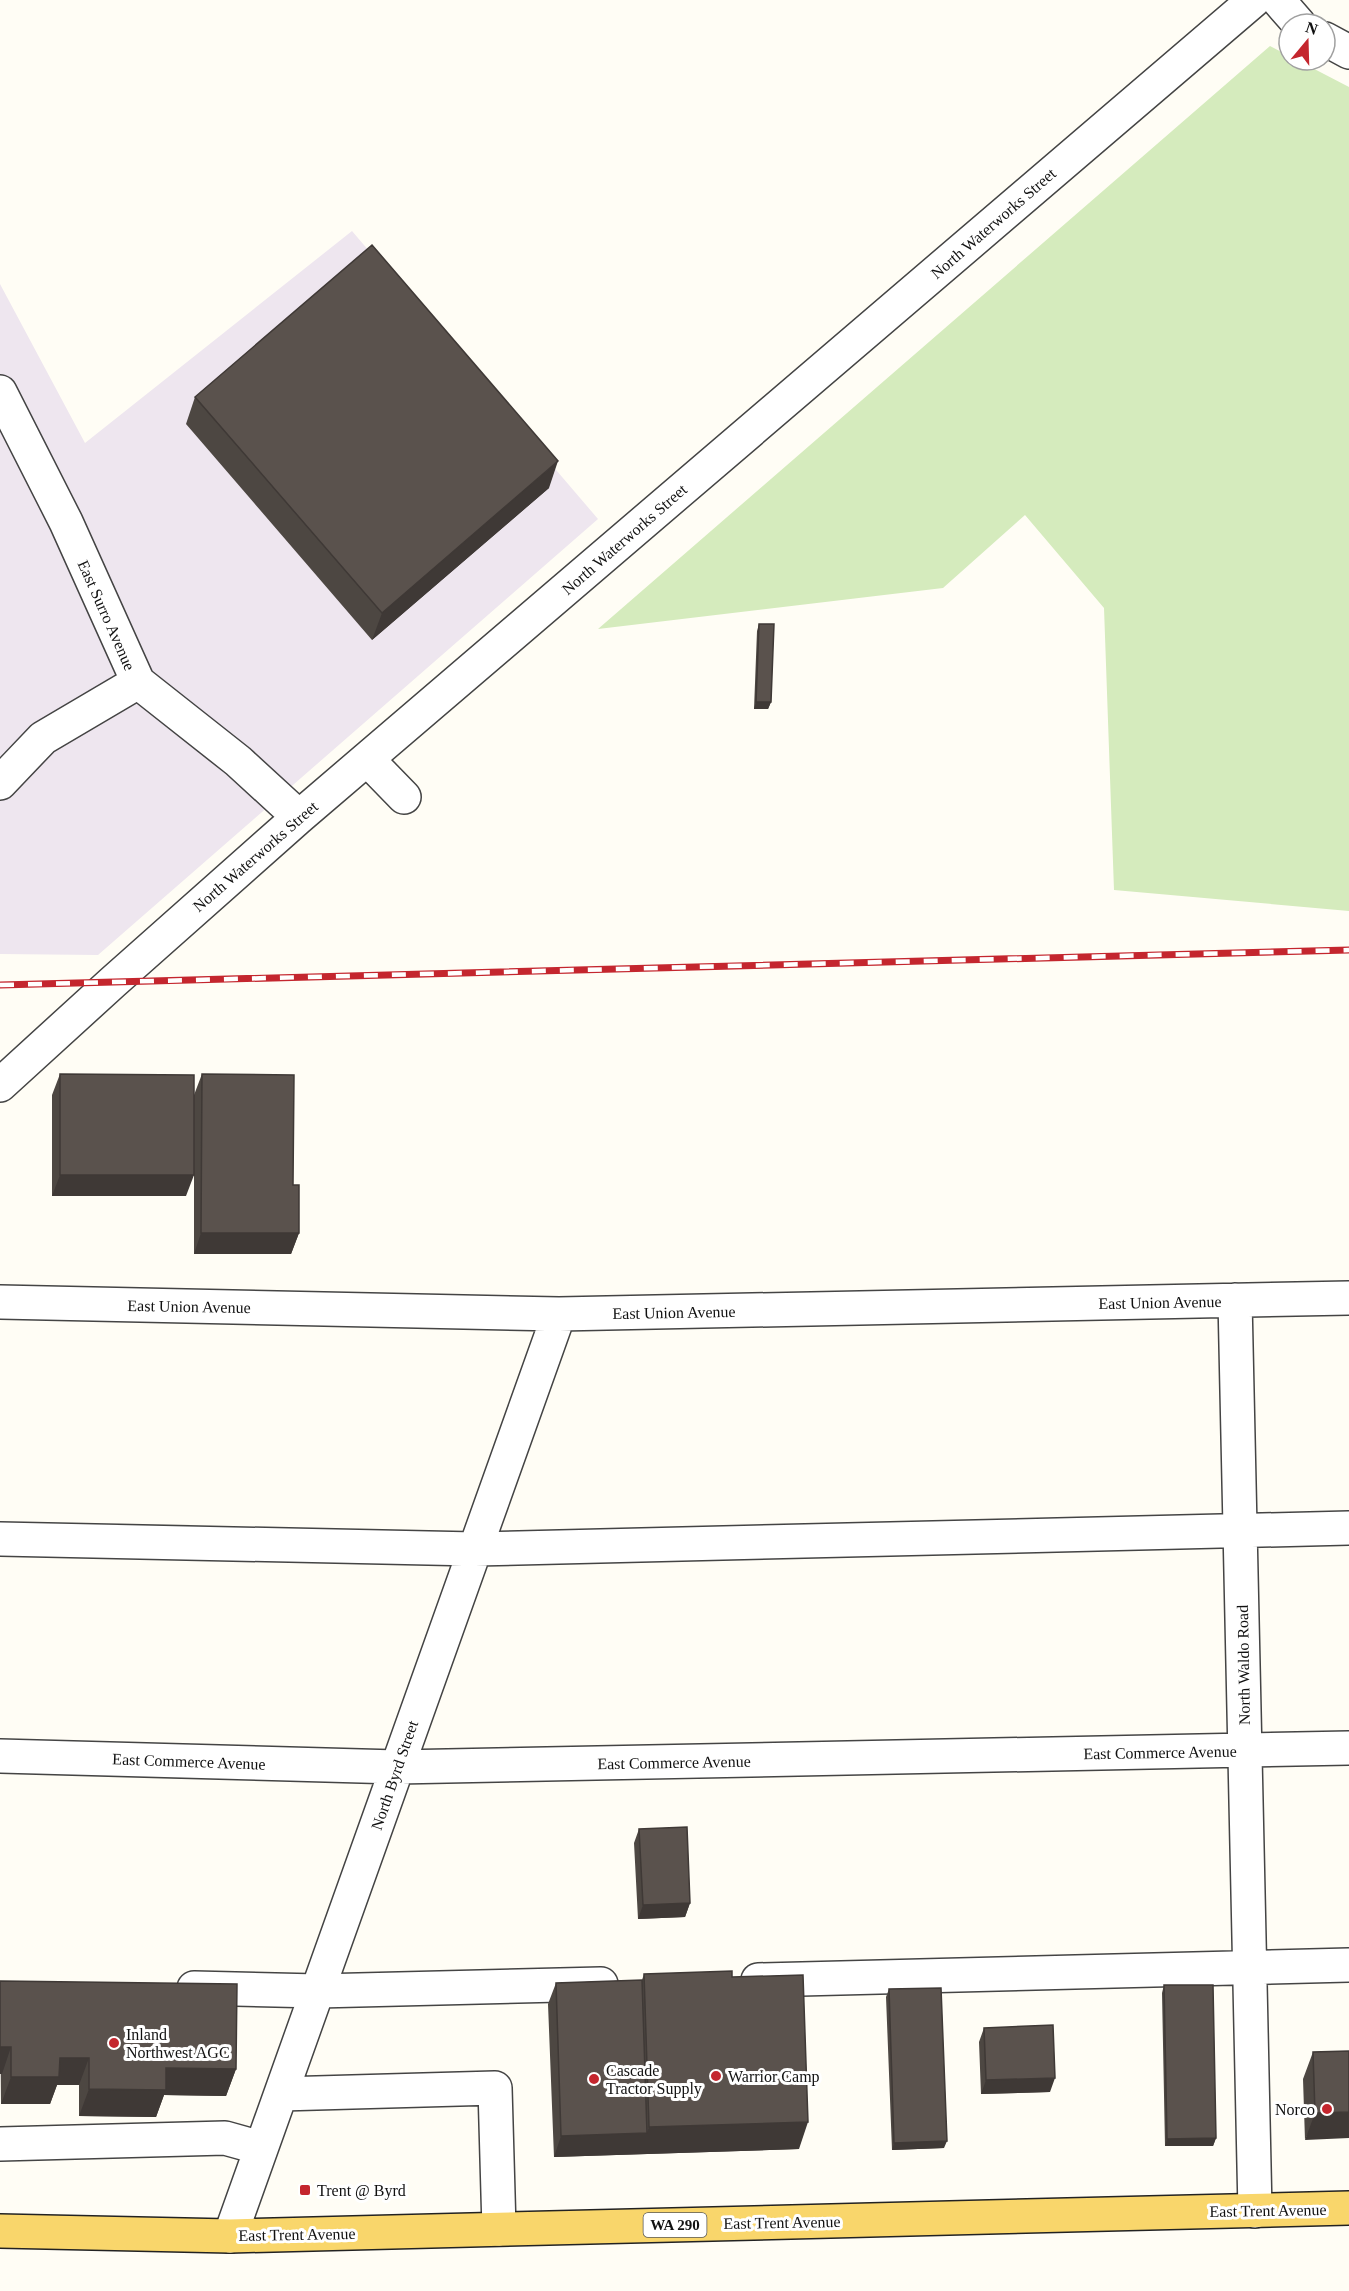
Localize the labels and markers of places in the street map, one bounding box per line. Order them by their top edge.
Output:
place label: Inland Northwest AGC [126,2026,230,2061]
marker: Inland Northwest AGC [107,2036,121,2050]
place label: Cascade Tractor Supply [606,2062,702,2098]
place label: Warrior Camp [728,2068,820,2086]
marker: Warrior Camp [709,2069,723,2083]
marker: Cascade Tractor Supply [587,2072,601,2086]
place label: Norco [1275,2101,1315,2118]
marker: Norco [1320,2102,1334,2116]
place label: Trent @ Byrd [317,2182,406,2200]
marker: Trent @ Byrd [298,2183,312,2197]

